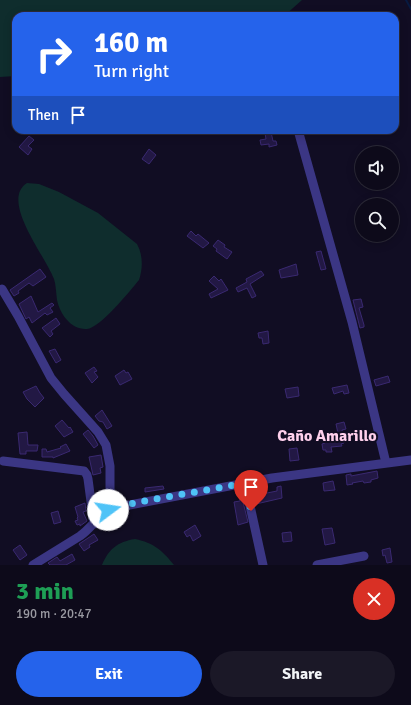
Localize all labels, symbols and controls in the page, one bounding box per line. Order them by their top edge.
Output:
text: 160 m [94,26,168,60]
icon: right [28,28,80,80]
text: Turn right [94,60,169,82]
icon: arrive [67,104,89,126]
text: Then [28,106,59,124]
map controls [355,146,399,242]
button: sound [355,146,399,190]
button: search [355,198,399,242]
district label: Caño Amarillo [277,426,377,446]
pin [234,470,268,511]
icon: arrive [240,476,262,498]
position arrow [87,489,129,531]
text: 3 min [16,576,74,606]
button: close [353,578,395,620]
text: 190 m · 20:47 [16,606,92,622]
button: Exit [16,651,202,697]
button: Share [210,651,395,697]

